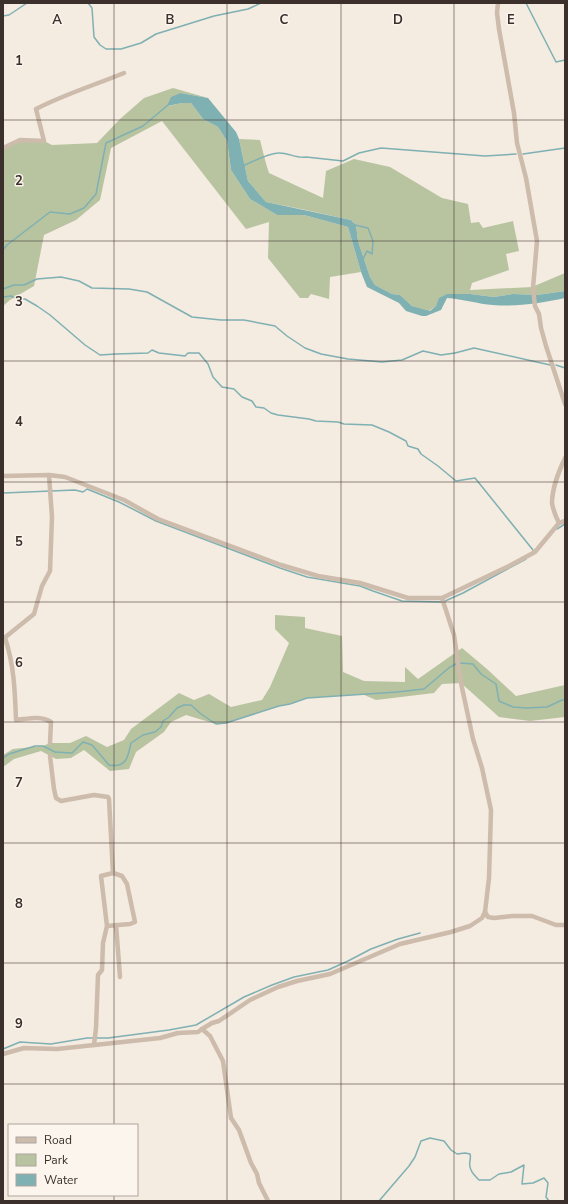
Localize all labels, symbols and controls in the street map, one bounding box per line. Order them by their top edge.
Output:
text: A [52,11,62,29]
text: B [166,11,175,29]
text: C [280,11,289,29]
text: D [393,11,403,29]
text: E [507,11,515,29]
text: 1 [15,52,23,70]
text: 2 [15,172,23,190]
text: 3 [15,293,23,311]
text: 4 [15,413,23,431]
text: 5 [15,533,23,551]
text: 6 [15,654,23,672]
text: 7 [15,774,23,792]
text: 8 [15,895,23,913]
text: 9 [15,1015,23,1033]
legend [8,1124,138,1196]
text: Road [44,1132,72,1148]
text: Park [44,1152,69,1168]
text: Water [44,1172,78,1188]

